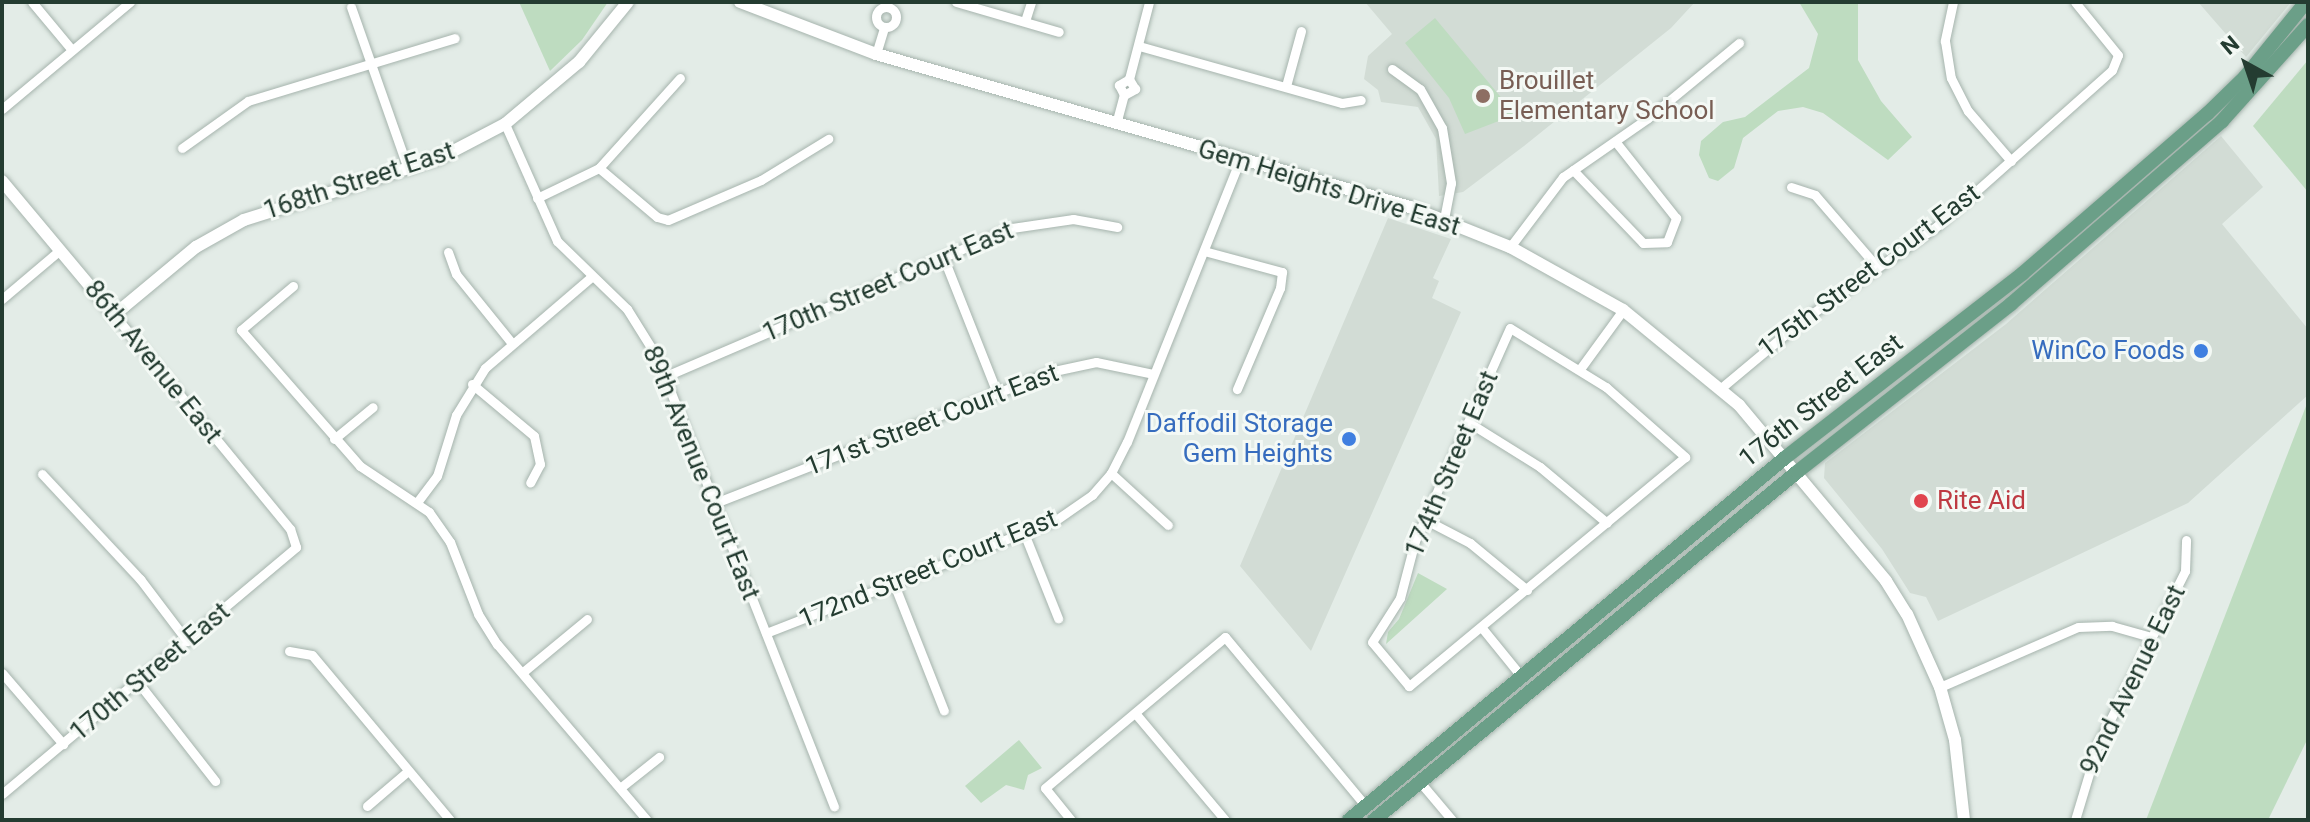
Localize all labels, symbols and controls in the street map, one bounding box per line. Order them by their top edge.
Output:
north arrow [2206,24,2286,104]
text: N [2216,31,2244,60]
place label: Brouillet Elementary School [1499,65,1715,126]
marker: Brouillet Elementary School [1474,87,1492,105]
street label: Gem Heights Drive East [1194,133,1464,243]
street label: 168th Street East [260,135,458,227]
street label: 175th Street Court East [1752,177,1986,365]
street label: 170th Street Court East [758,215,1018,349]
street label: 86th Avenue East [78,274,228,450]
street label: 176th Street East [1733,327,1909,475]
place label: WinCo Foods [2031,335,2185,367]
street label: 89th Avenue Court East [636,341,766,605]
marker: WinCo Foods [2192,342,2210,360]
street label: 171st Street Court East [801,357,1063,483]
street label: 174th Street East [1399,366,1505,562]
place label: Daffodil Storage Gem Heights [1146,408,1333,470]
marker: Daffodil Storage Gem Heights [1340,430,1358,448]
place label: Rite Aid [1937,485,2026,517]
marker: Rite Aid [1912,492,1930,510]
street label: 172nd Street Court East [794,503,1062,635]
street label: 92nd Avenue East [2074,580,2192,780]
street label: 170th Street East [64,596,236,748]

